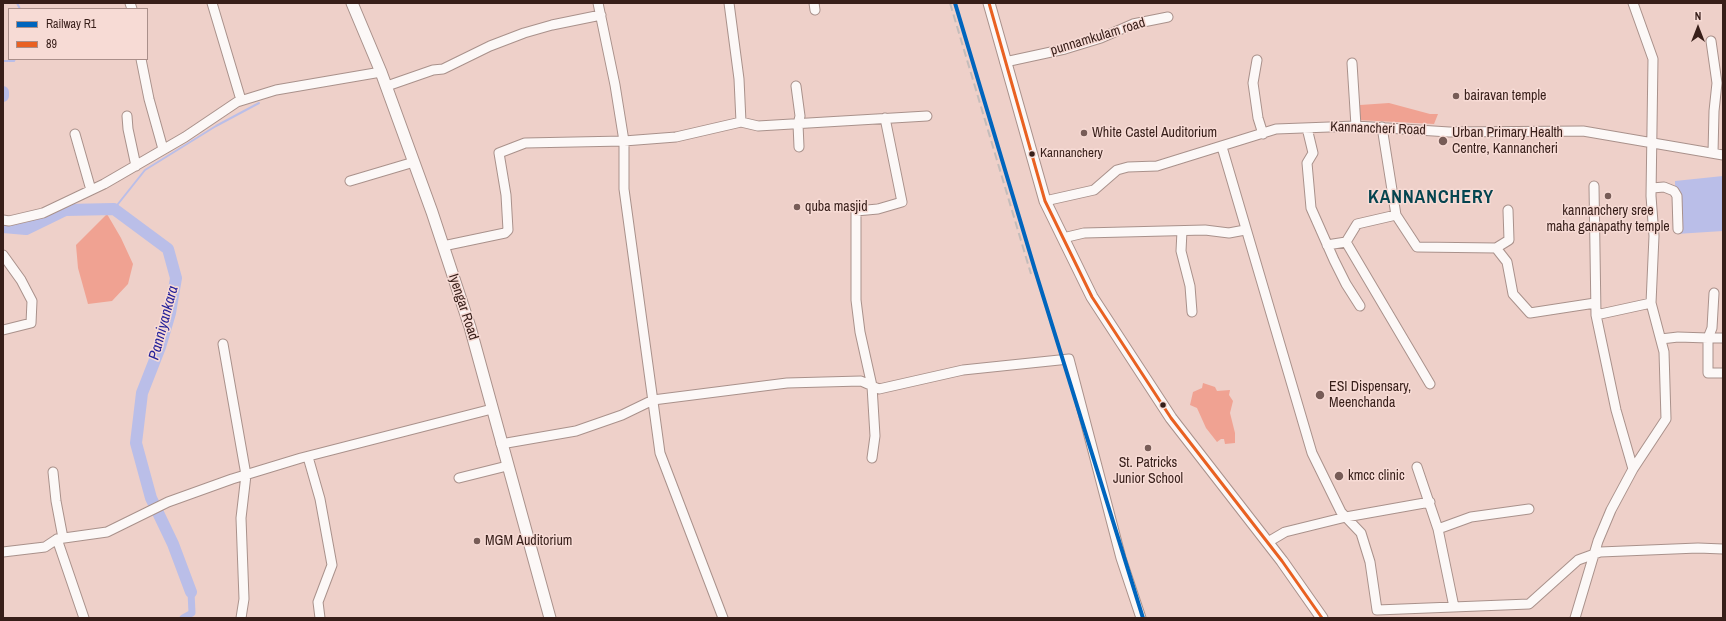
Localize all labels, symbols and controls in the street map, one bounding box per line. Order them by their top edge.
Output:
legend [8,8,148,60]
north arrow [1678,8,1718,48]
text: N [1695,9,1701,23]
street label: punnamkulam road [1049,15,1147,59]
text: Railway R1 [46,16,96,32]
text: 89 [46,36,57,52]
place label: bairavan temple [1464,88,1546,104]
marker: bairavan temple [1451,91,1461,101]
street label: Kannancheri Road [1330,119,1426,139]
place label: White Castel Auditorium [1092,125,1217,141]
place label: Urban Primary Health Centre, Kannancheri [1452,125,1563,158]
marker: White Castel Auditorium [1079,128,1089,138]
marker: Urban Primary Health Centre, Kannancheri [1437,135,1449,147]
place label: Kannanchery [1040,146,1103,162]
marker: Kannanchery [1027,149,1037,159]
district label: KANNANCHERY [1368,187,1494,209]
marker: kannanchery sree maha ganapathy temple [1603,191,1613,201]
place label: quba masjid [805,199,868,215]
marker: quba masjid [792,202,802,212]
place label: kannanchery sree maha ganapathy temple [1546,203,1670,236]
street label: Iyengar Road [444,272,482,342]
water label: Panniyankara [145,284,183,362]
place label: ESI Dispensary, Meenchanda [1329,379,1411,412]
marker: ESI Dispensary, Meenchanda [1314,389,1326,401]
unlabelled marker [1158,400,1168,410]
marker: St. Patricks Junior School [1143,443,1153,453]
place label: St. Patricks Junior School [1113,455,1183,488]
place label: kmcc clinic [1348,468,1405,484]
marker: kmcc clinic [1333,470,1345,482]
place label: MGM Auditorium [485,533,572,549]
marker: MGM Auditorium [472,536,482,546]

